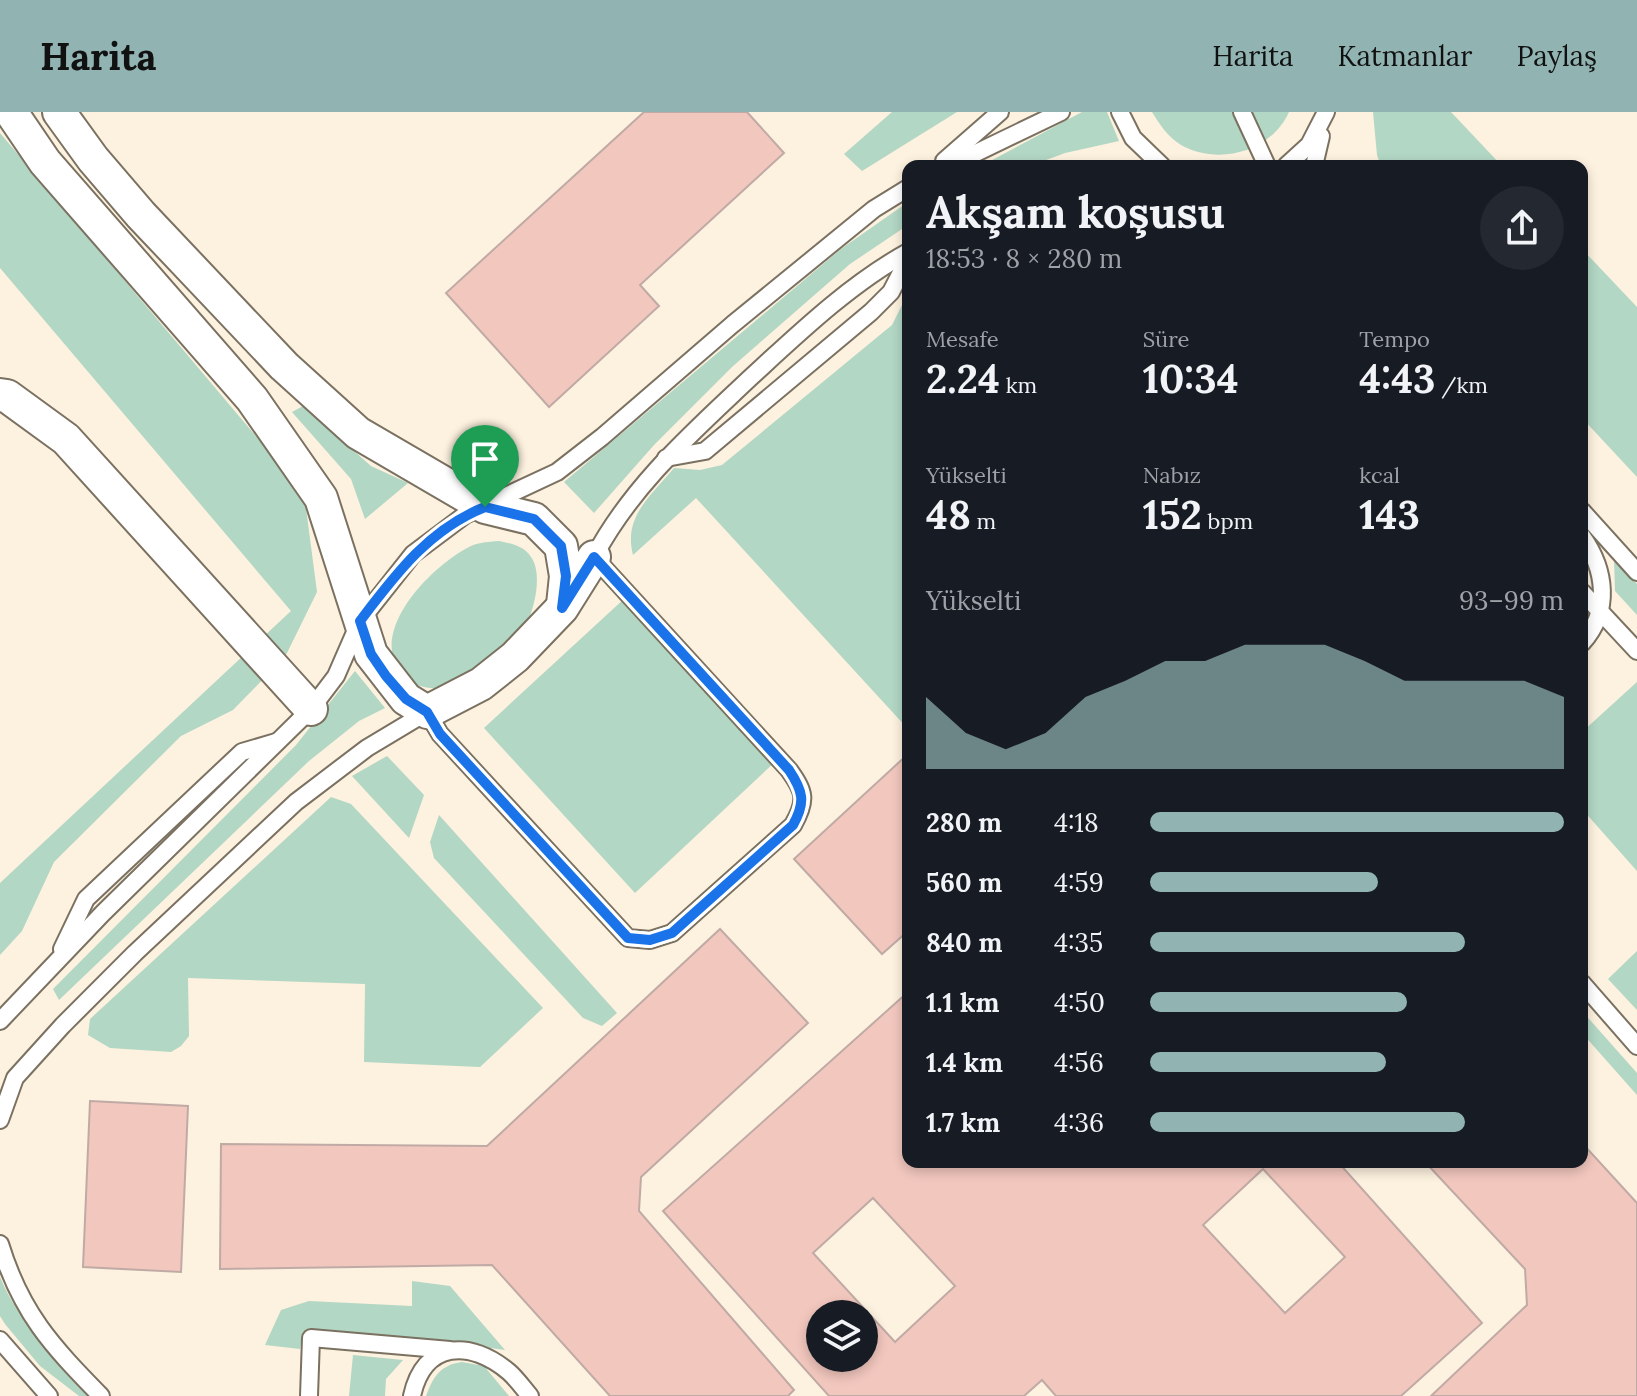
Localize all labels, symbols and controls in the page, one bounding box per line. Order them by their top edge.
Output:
text: Harita [40,32,156,80]
text: Harita [1212,38,1293,74]
text: Katmanlar [1337,38,1472,74]
text: Paylaş [1516,38,1597,74]
text: Akşam koşusu [926,184,1225,240]
button: share [1480,186,1564,270]
text: 18:53 · 8 × 280 m [926,242,1122,275]
text: Mesafe [926,325,999,353]
text: Süre [1143,325,1189,353]
text: Tempo [1359,325,1430,353]
text: 2.24 [926,353,1000,404]
text: 10:34 [1143,353,1239,404]
text: 4:43 [1359,353,1436,404]
text: km [1000,371,1037,399]
text: /km [1436,371,1488,399]
pin [451,425,519,507]
icon: arrive [463,437,507,481]
text: Yükselti [926,461,1007,489]
text: Nabız [1143,461,1201,489]
text: kcal [1359,461,1400,489]
text: 48 [926,489,971,540]
text: 152 [1143,489,1202,540]
text: 143 [1359,489,1420,540]
text: m [971,507,996,535]
text: bpm [1202,507,1253,535]
text: Yükselti [926,584,1021,617]
text: 93–99 m [1459,584,1564,617]
text: 280 m [926,806,1002,839]
text: 4:18 [1054,806,1099,839]
text: 560 m [926,866,1002,899]
text: 4:59 [1054,866,1104,899]
text: 840 m [926,926,1002,959]
text: 4:35 [1054,926,1103,959]
text: 1.1 km [926,986,999,1019]
text: 4:50 [1054,986,1105,1019]
text: 1.4 km [926,1046,1003,1079]
text: 4:56 [1054,1046,1104,1079]
text: 1.7 km [926,1106,1000,1139]
text: 4:36 [1054,1106,1104,1139]
map controls [806,1300,878,1372]
button: layers [806,1300,878,1372]

